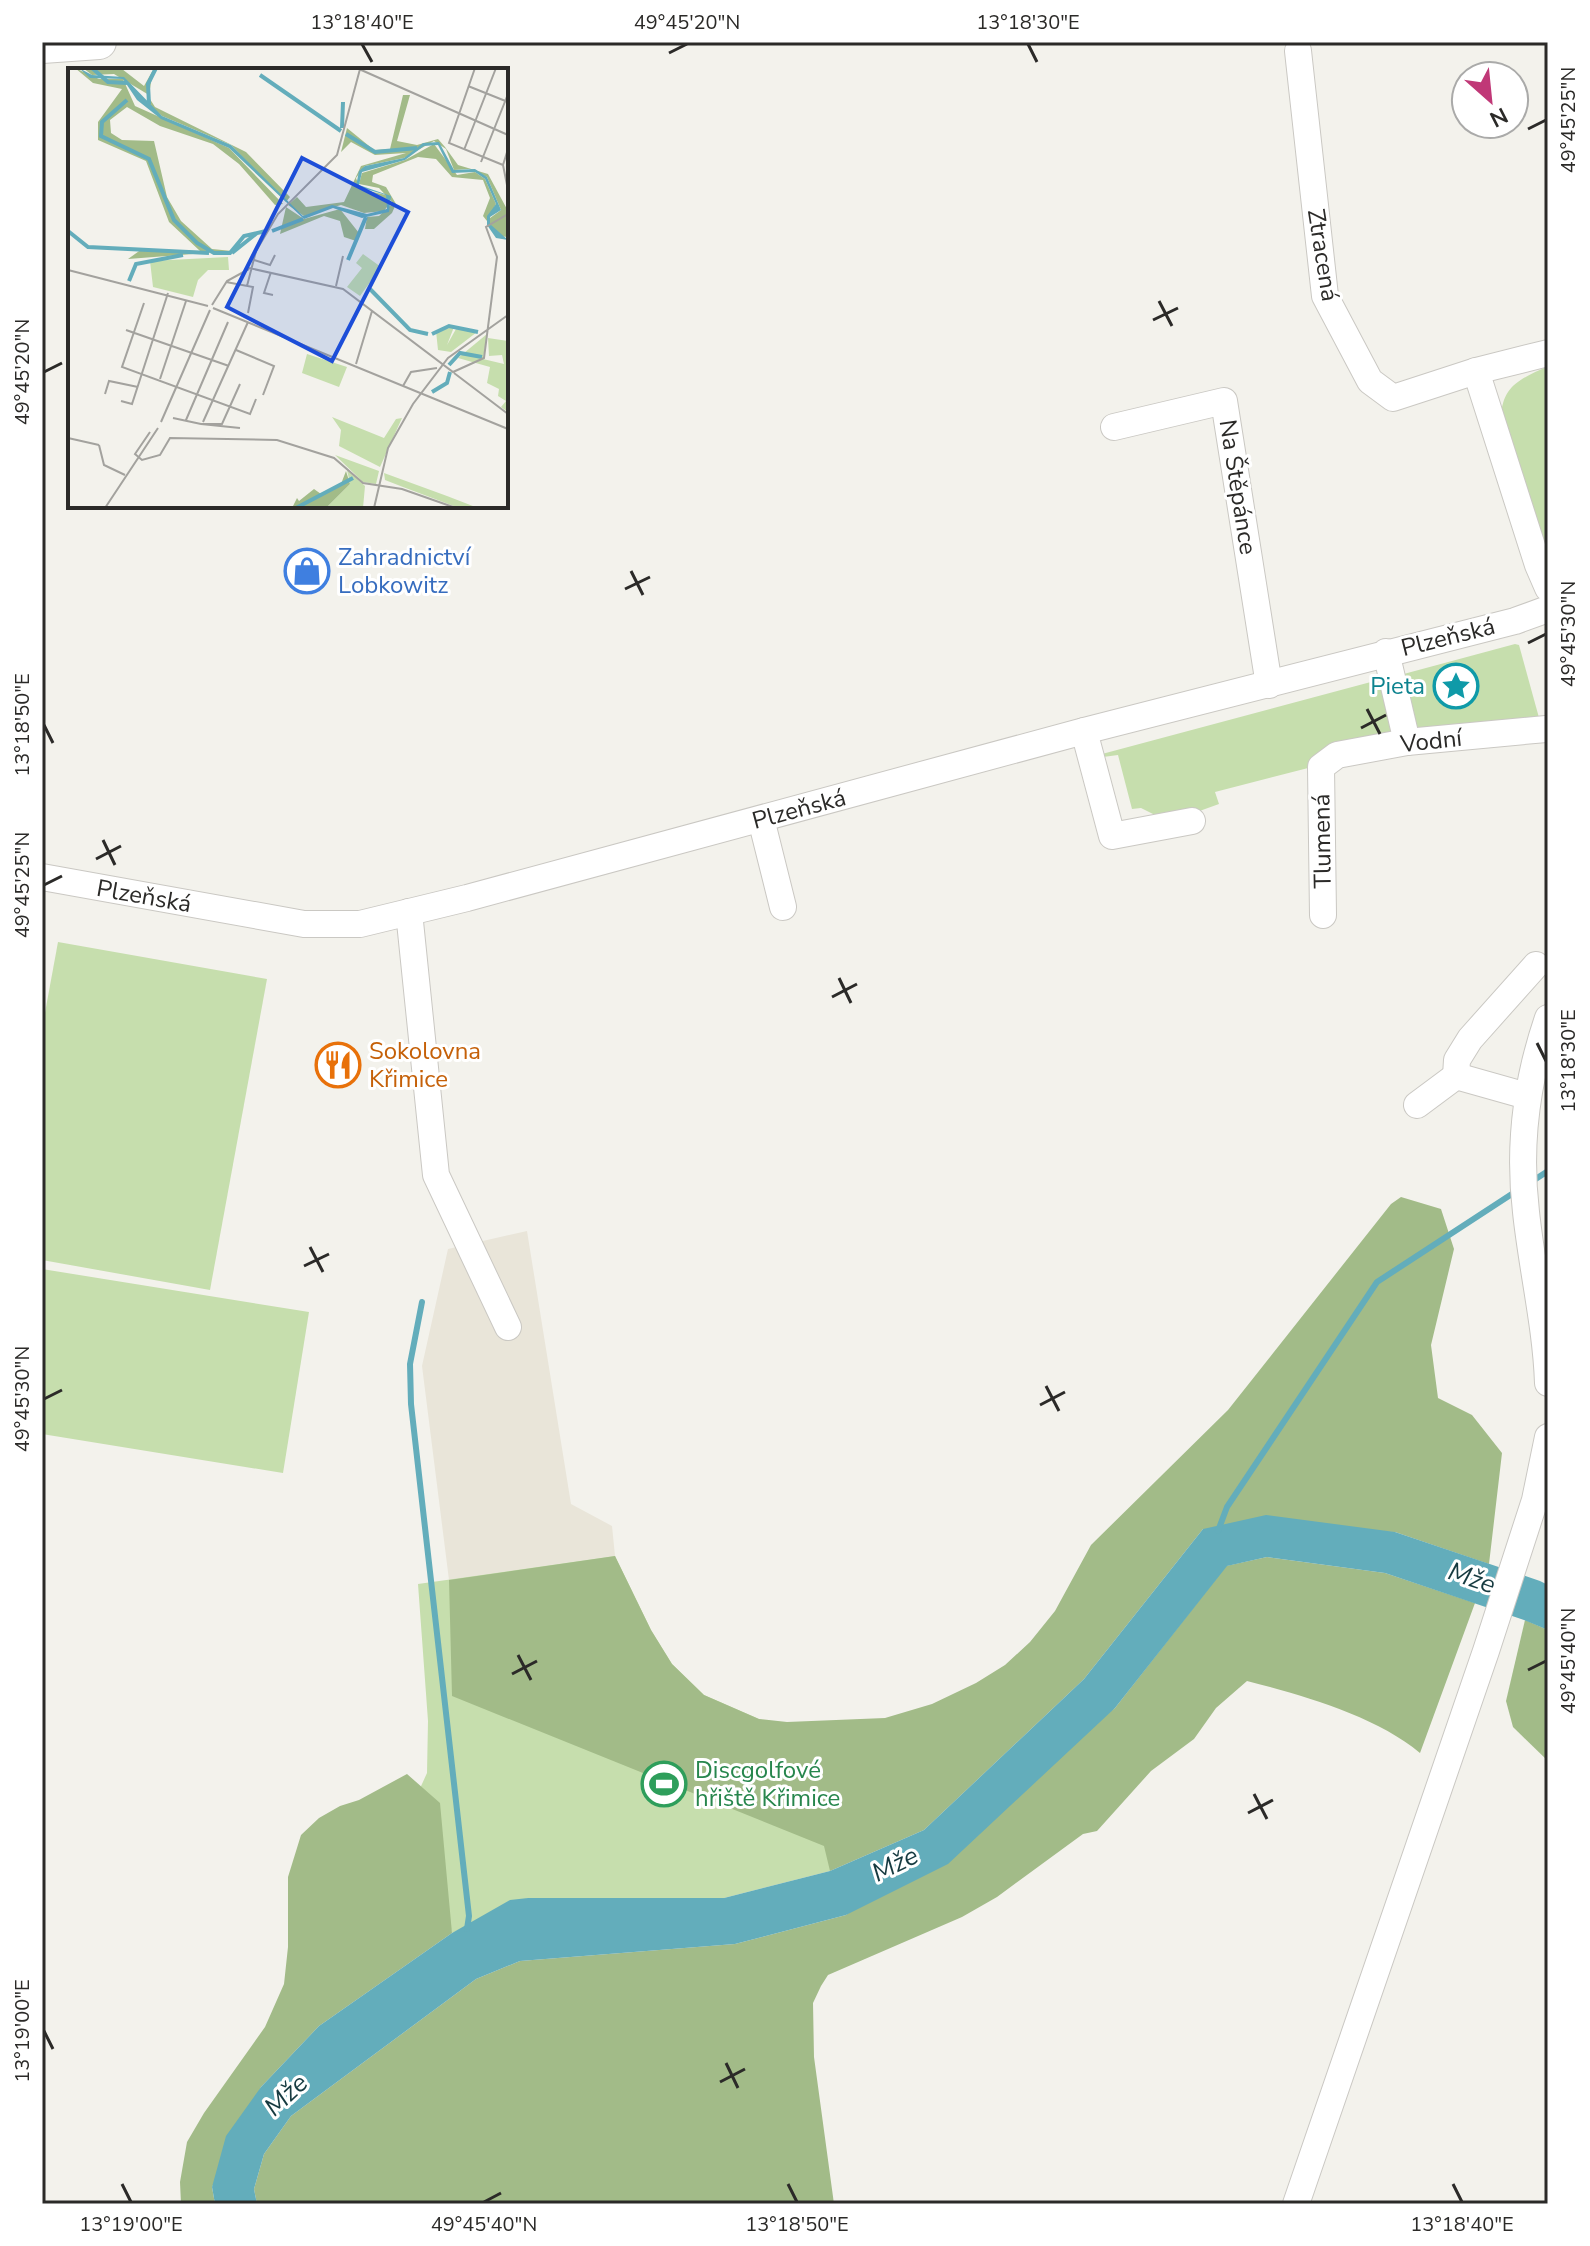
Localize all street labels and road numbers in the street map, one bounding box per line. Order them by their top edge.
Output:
street label: Ztracená [1300,206,1346,304]
street label: Na Štěpánce [1212,417,1264,557]
street label: Plzeňská [1398,610,1498,664]
street label: Vodní [1398,722,1465,760]
street label: Plzeňská [749,781,849,837]
street label: Tlumená [1305,793,1339,889]
street label: Plzeňská [94,872,194,920]

